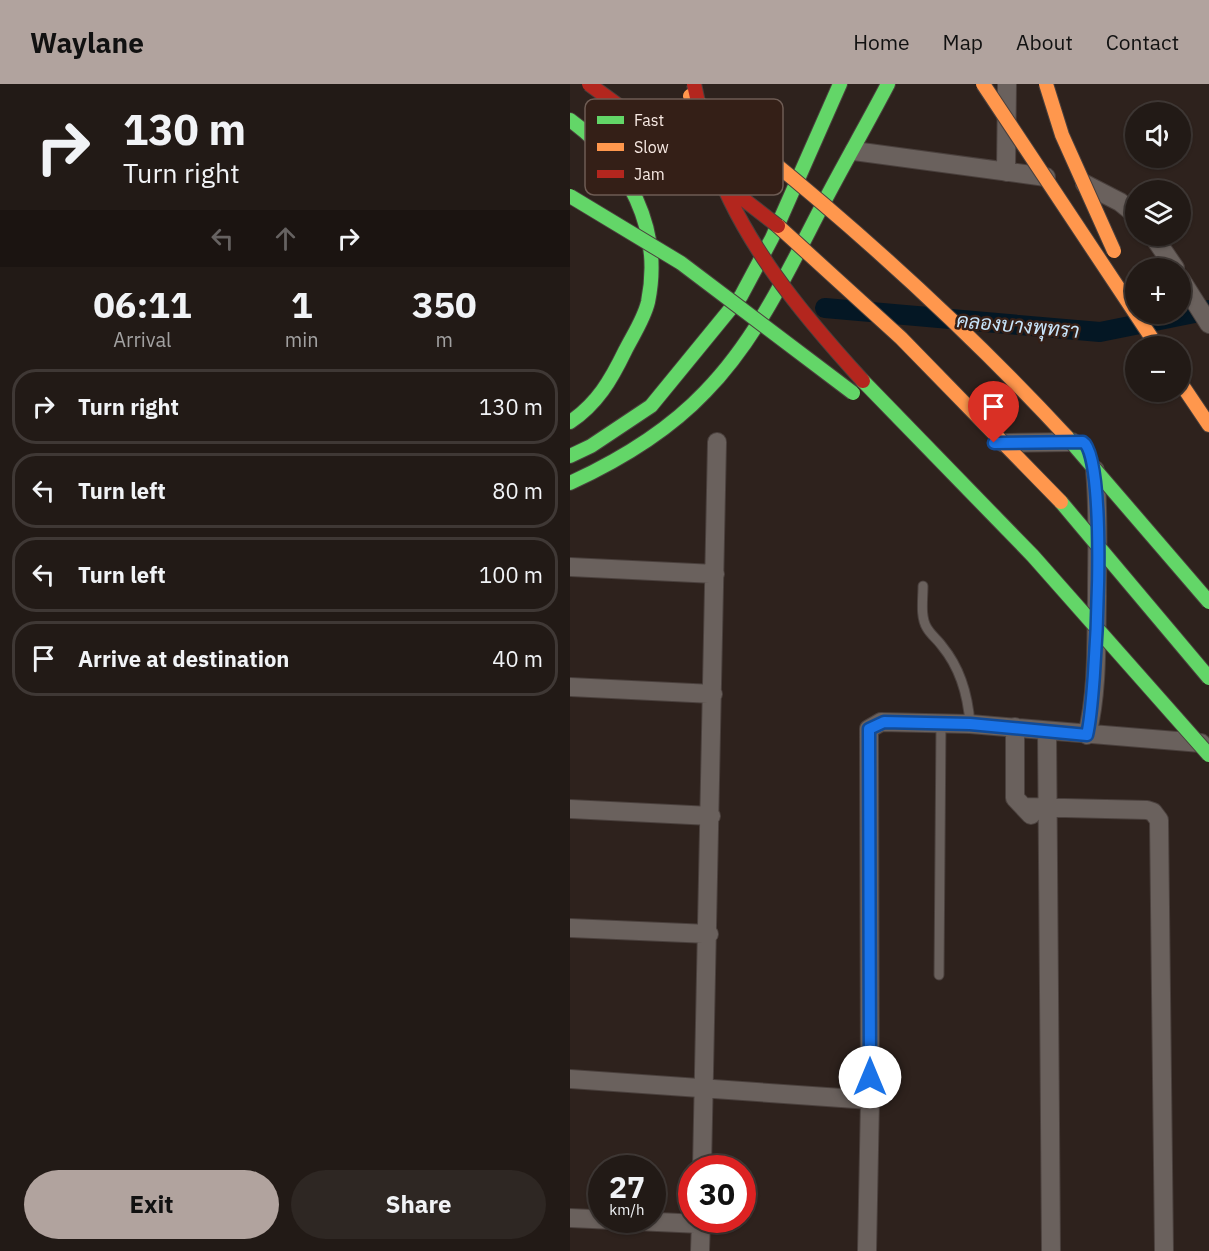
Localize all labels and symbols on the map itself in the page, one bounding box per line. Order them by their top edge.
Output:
legend [585,99,783,195]
text: Fast [634,110,664,130]
text: Slow [634,137,669,157]
text: Jam [634,164,665,184]
water label: คลองบางพุทรา [955,306,1080,345]
pin [968,381,1019,443]
position arrow [838,1045,902,1109]
speed limit sign: 30 [678,1155,756,1233]

